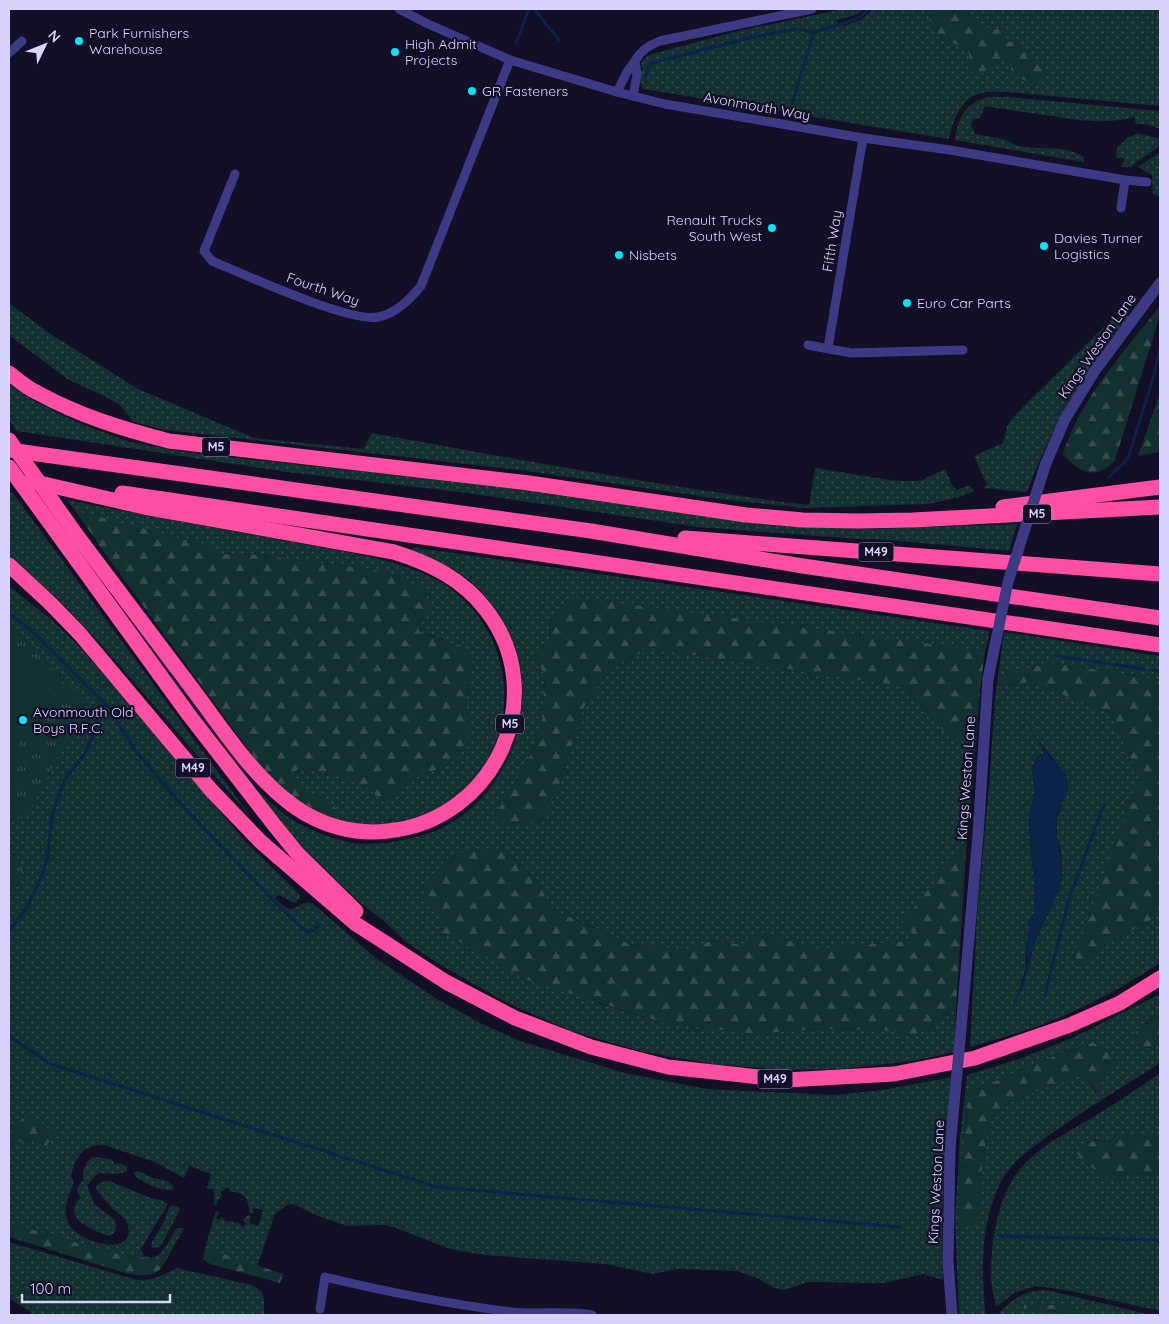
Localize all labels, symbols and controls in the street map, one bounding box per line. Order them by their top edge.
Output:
north arrow [20,20,70,70]
place label: Park Furnishers Warehouse [89,24,189,58]
text: N [44,26,65,46]
marker: Park Furnishers Warehouse [73,35,85,47]
place label: High Admit Projects [405,35,477,69]
marker: High Admit Projects [389,46,401,58]
place label: GR Fasteners [482,82,568,100]
marker: GR Fasteners [466,85,478,97]
street label: Avonmouth Way [702,88,812,124]
street label: Fifth Way [818,209,846,273]
place label: Renault Trucks South West [666,211,762,245]
marker: Renault Trucks South West [766,222,778,234]
place label: Davies Turner Logistics [1054,229,1143,263]
marker: Davies Turner Logistics [1038,240,1050,252]
place label: Nisbets [629,246,677,264]
marker: Nisbets [613,249,625,261]
street label: Fourth Way [284,268,362,310]
street label: Kings Weston Lane [1054,290,1140,402]
place label: Euro Car Parts [917,294,1011,312]
marker: Euro Car Parts [901,297,913,309]
road number: M5 [202,438,230,457]
road number: M5 [1023,504,1051,524]
road number: M49 [858,542,894,562]
place label: Avonmouth Old Boys R.F.C. [33,703,134,737]
marker: Avonmouth Old Boys R.F.C. [17,714,29,726]
road number: M5 [496,714,524,734]
street label: Kings Weston Lane [953,715,979,841]
road number: M49 [176,758,210,778]
road number: M49 [758,1070,792,1088]
street label: Kings Weston Lane [924,1119,948,1245]
scale bar [22,1272,170,1304]
text: 100 m [30,1279,71,1298]

